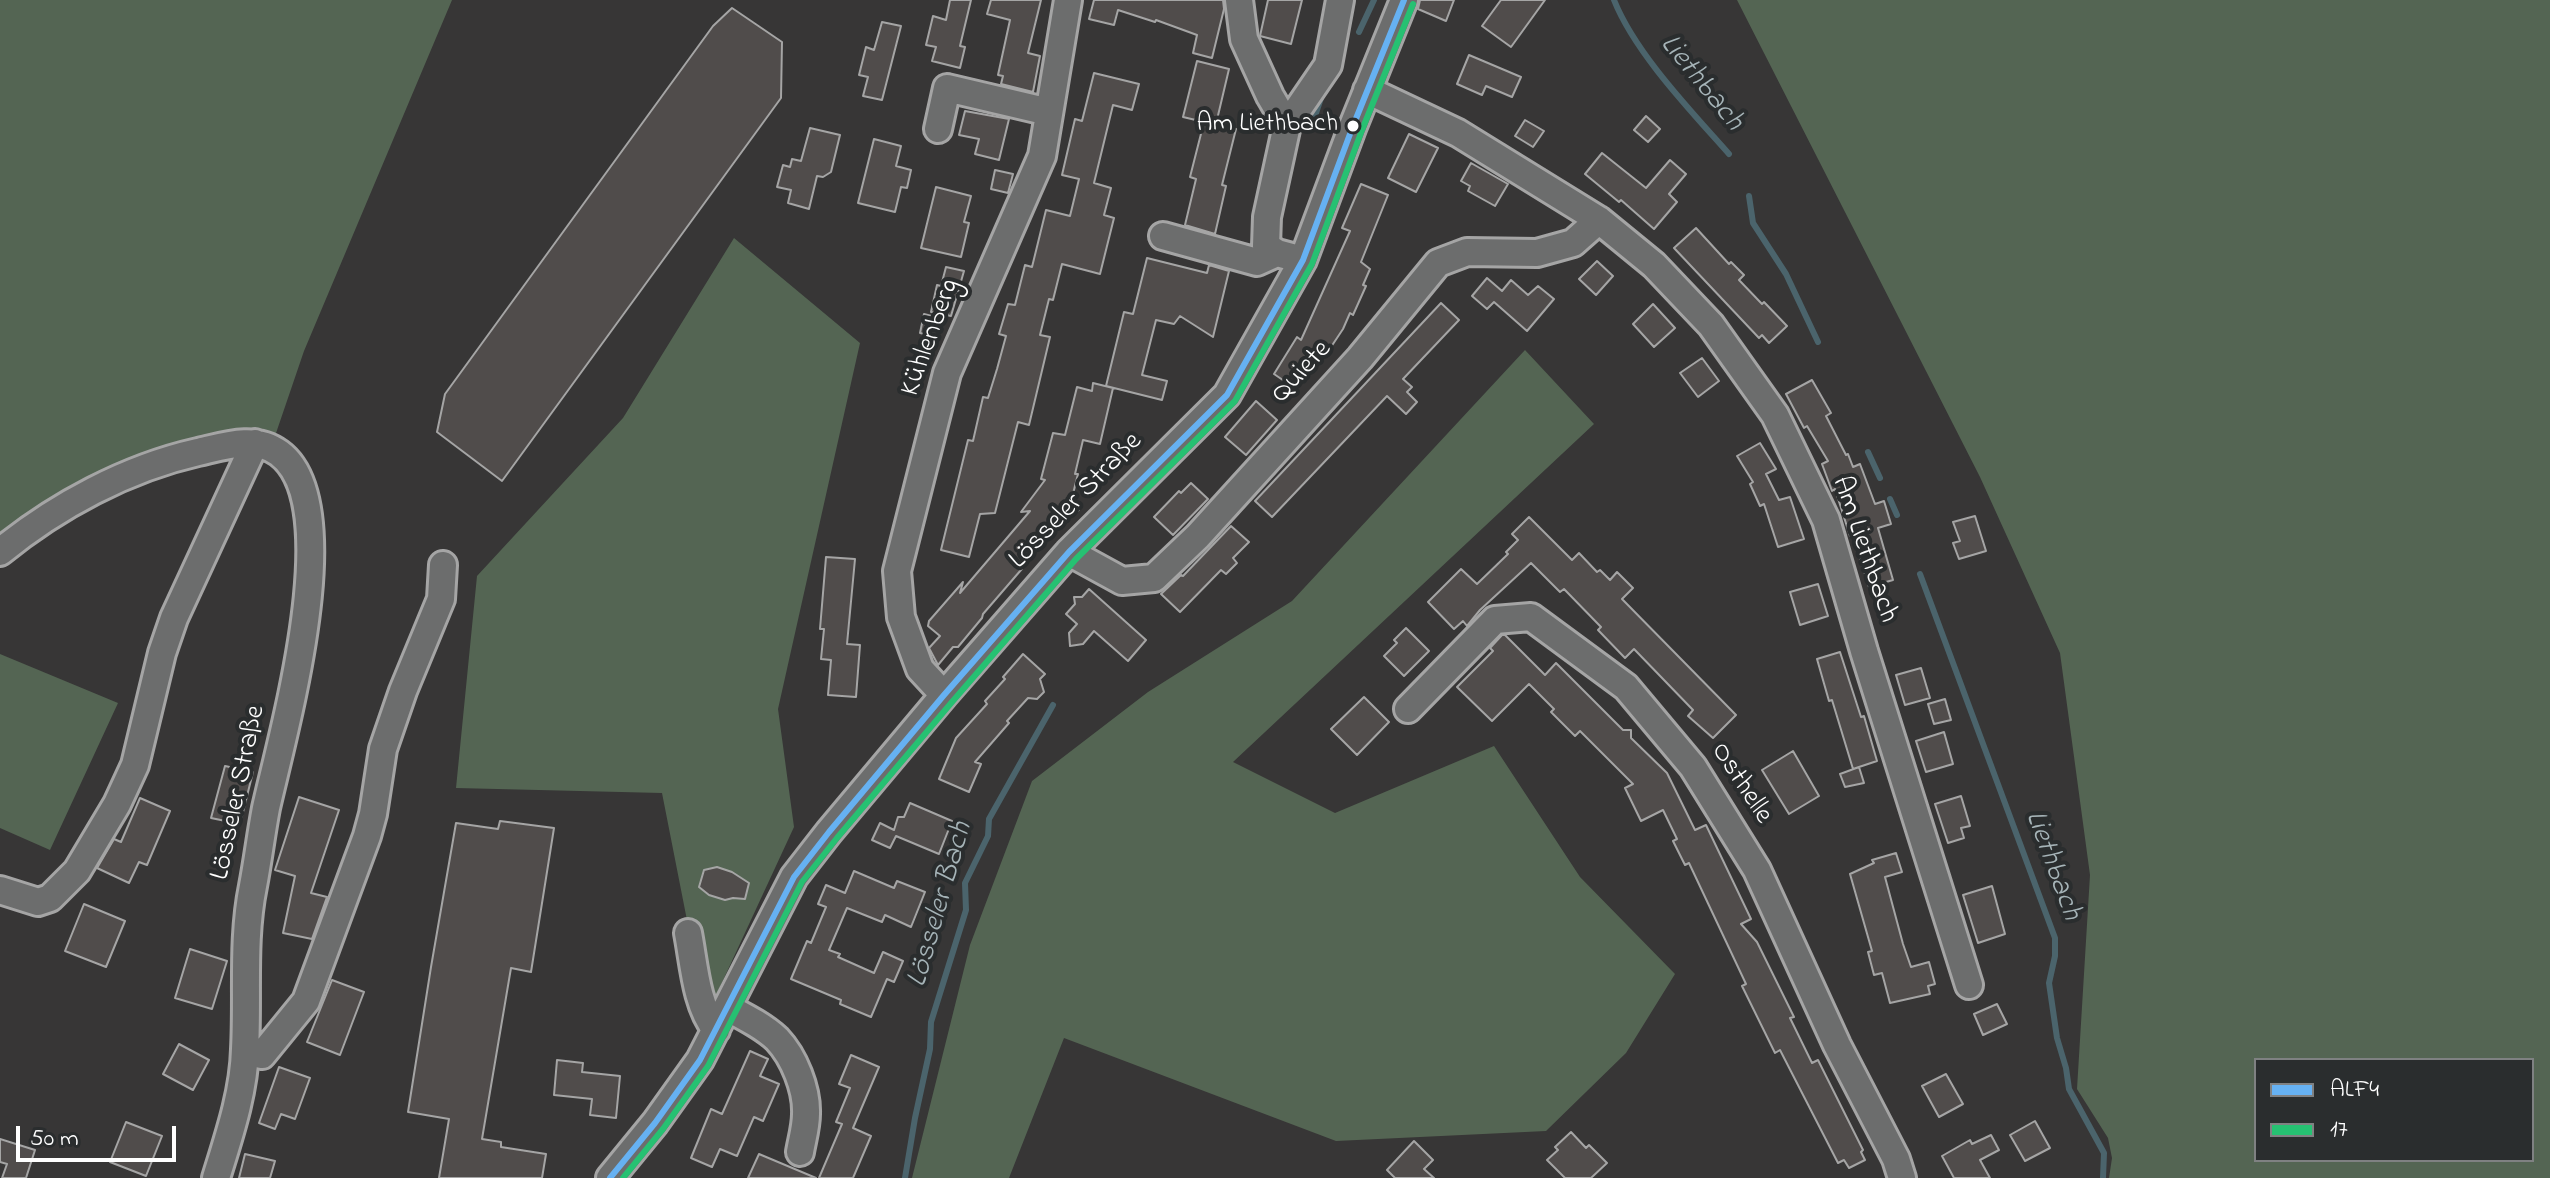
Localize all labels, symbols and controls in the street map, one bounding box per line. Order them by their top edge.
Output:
water label: Liethbach [1650,28,1750,140]
place label: Am Liethbach [1197,110,1338,142]
marker: Am Liethbach [1345,118,1361,134]
street label: Kühlenberg [895,275,969,401]
street label: Quiete [1266,334,1340,412]
street label: Lösseler Straße [1003,427,1151,577]
street label: Am Liethbach [1822,473,1904,627]
street label: Lösseler Straße [205,703,275,883]
street label: Osthelle [1701,737,1779,831]
water label: Liethbach [2015,806,2087,926]
water label: Lösseler Bach [901,818,983,992]
legend [2254,1058,2534,1162]
text: ALF4 [2330,1073,2379,1108]
scale bar [20,1110,180,1160]
text: 17 [2330,1113,2348,1148]
text: 50 m [30,1122,79,1157]

